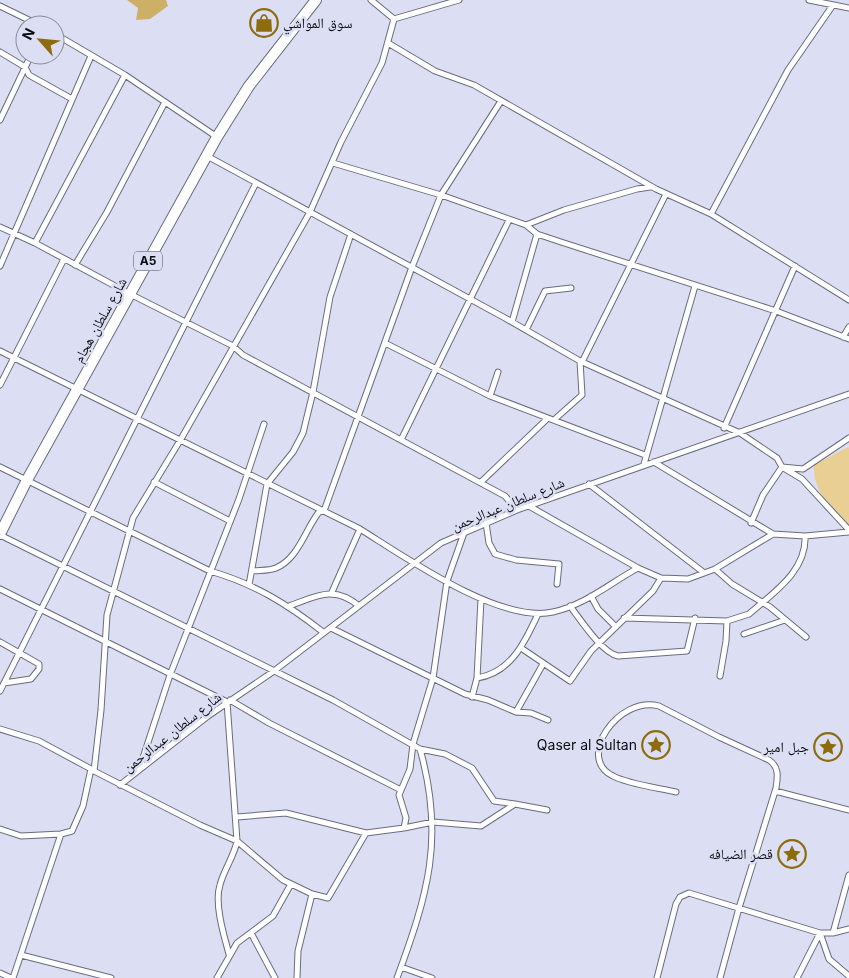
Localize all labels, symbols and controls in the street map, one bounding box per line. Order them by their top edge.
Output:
shop icon: سوق المواشي [249,8,279,38]
place label: سوق المواشي [283,14,353,35]
north arrow [15,15,65,65]
text: N [18,25,38,42]
road number: A5 [134,252,162,270]
street label: شارع سلطان هجام [69,274,132,366]
street label: شارع سلطان عبدالرحمن [449,473,568,536]
street label: شارع سلطان عبدالرحمن [119,688,226,777]
place icon: Qaser al Sultan [641,730,671,760]
place icon: جبل امير [813,732,843,762]
place label: Qaser al Sultan [537,736,637,753]
place label: جبل امير [762,738,809,756]
place icon: قصر الضيافه [777,839,807,869]
place label: قصر الضيافه [709,845,773,863]

